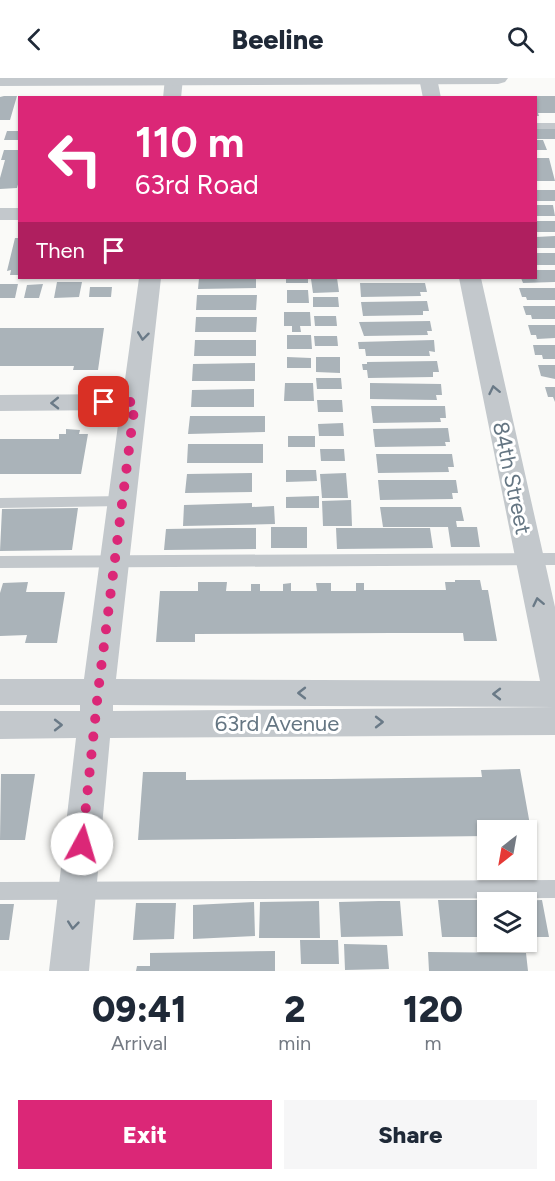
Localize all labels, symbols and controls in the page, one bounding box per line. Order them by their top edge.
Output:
icon: back [18,23,51,56]
text: Beeline [232,23,323,56]
icon: search [504,23,537,56]
text: 110 m [135,117,244,168]
icon: left [36,120,114,198]
text: 63rd Road [135,168,259,201]
icon: arrive [97,234,130,267]
text: Then [36,237,85,264]
one-way arrow [137,331,150,340]
pin [78,376,129,427]
icon: arrive [87,385,120,418]
one-way arrow [488,386,501,396]
one-way arrow [51,397,60,409]
street label: 84th Street [487,419,537,537]
one-way arrow [533,597,546,607]
one-way arrow [297,687,306,699]
one-way arrow [492,688,501,700]
street label: 63rd Avenue [215,710,339,737]
one-way arrow [375,716,384,728]
one-way arrow [54,719,63,731]
position arrow [50,812,114,876]
north arrow [477,820,537,880]
map controls [477,820,537,952]
button: layers [477,892,537,952]
one-way arrow [67,921,80,930]
text: 09:41 [92,988,186,1031]
text: 2 [284,988,305,1031]
text: 120 [403,988,463,1031]
text: Arrival [111,1031,167,1055]
text: min [278,1031,311,1055]
text: m [425,1031,442,1055]
button: Exit [18,1100,272,1169]
button: Share [284,1100,537,1169]

